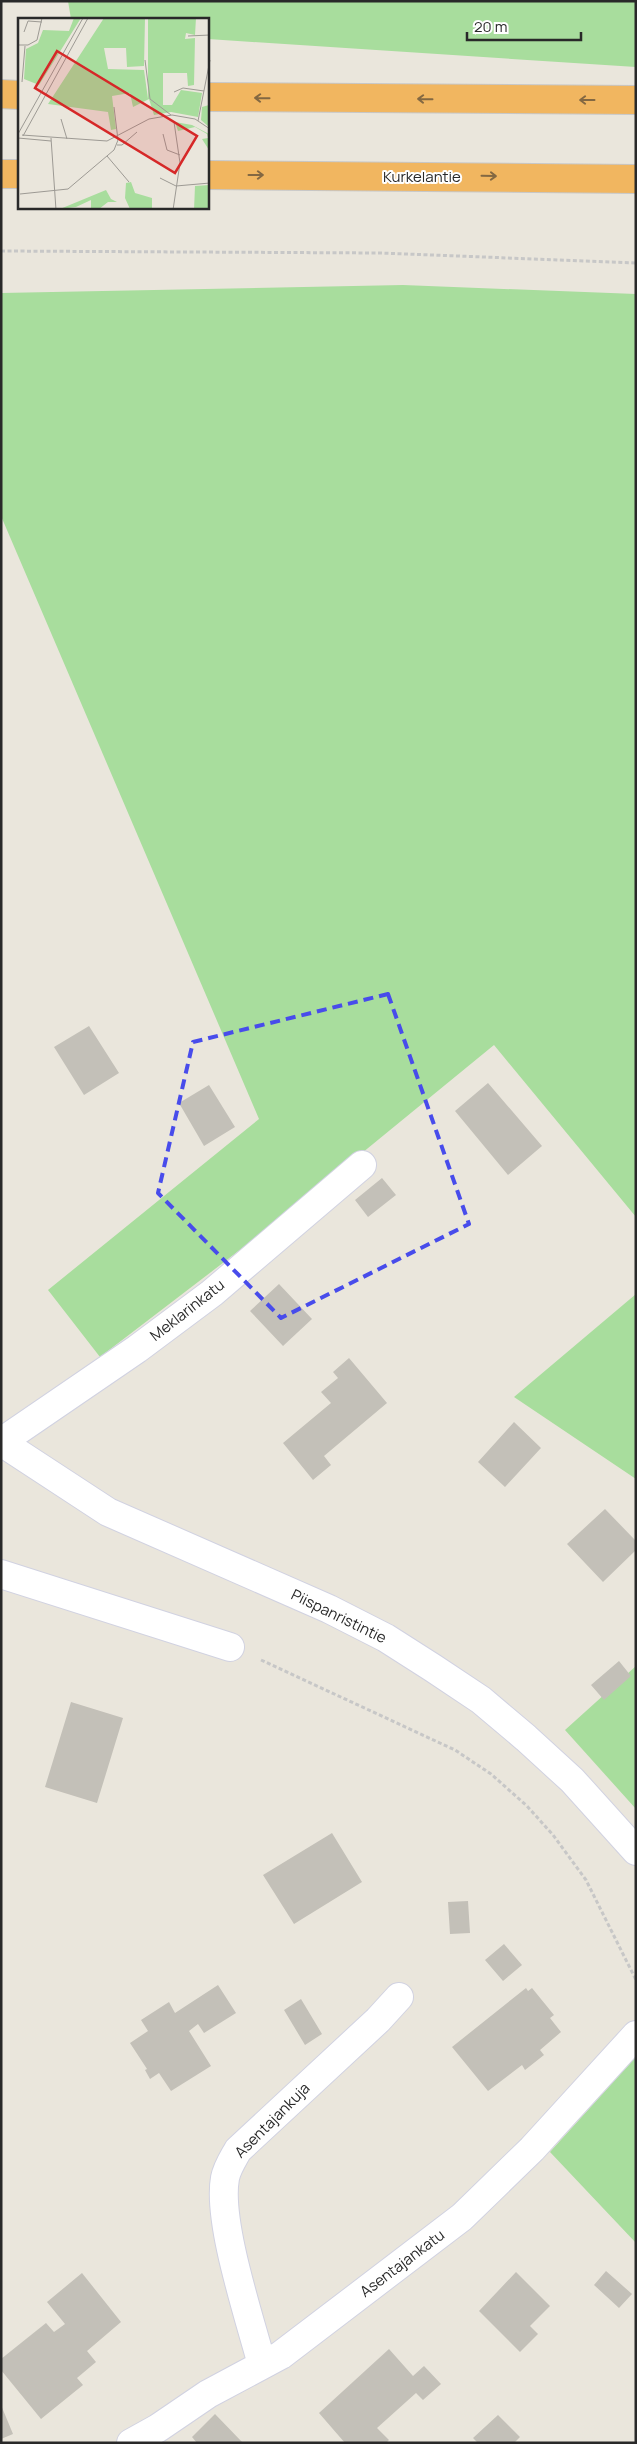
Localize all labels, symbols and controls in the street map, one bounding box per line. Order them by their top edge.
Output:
scale bar [467,10,581,42]
text: 20 m [474,16,507,37]
inset map [18,18,209,209]
one-way arrow [254,93,270,102]
one-way arrow [417,95,433,104]
one-way arrow [579,95,596,105]
street label: Kurkelantie [383,166,461,187]
one-way arrow [248,170,264,180]
one-way arrow [480,171,496,181]
street label: Meklarinkatu [145,1274,229,1346]
street label: Piispanristintie [288,1584,390,1648]
street label: Asentajankuja [230,2078,314,2162]
street label: Asentajankatu [355,2224,449,2302]

